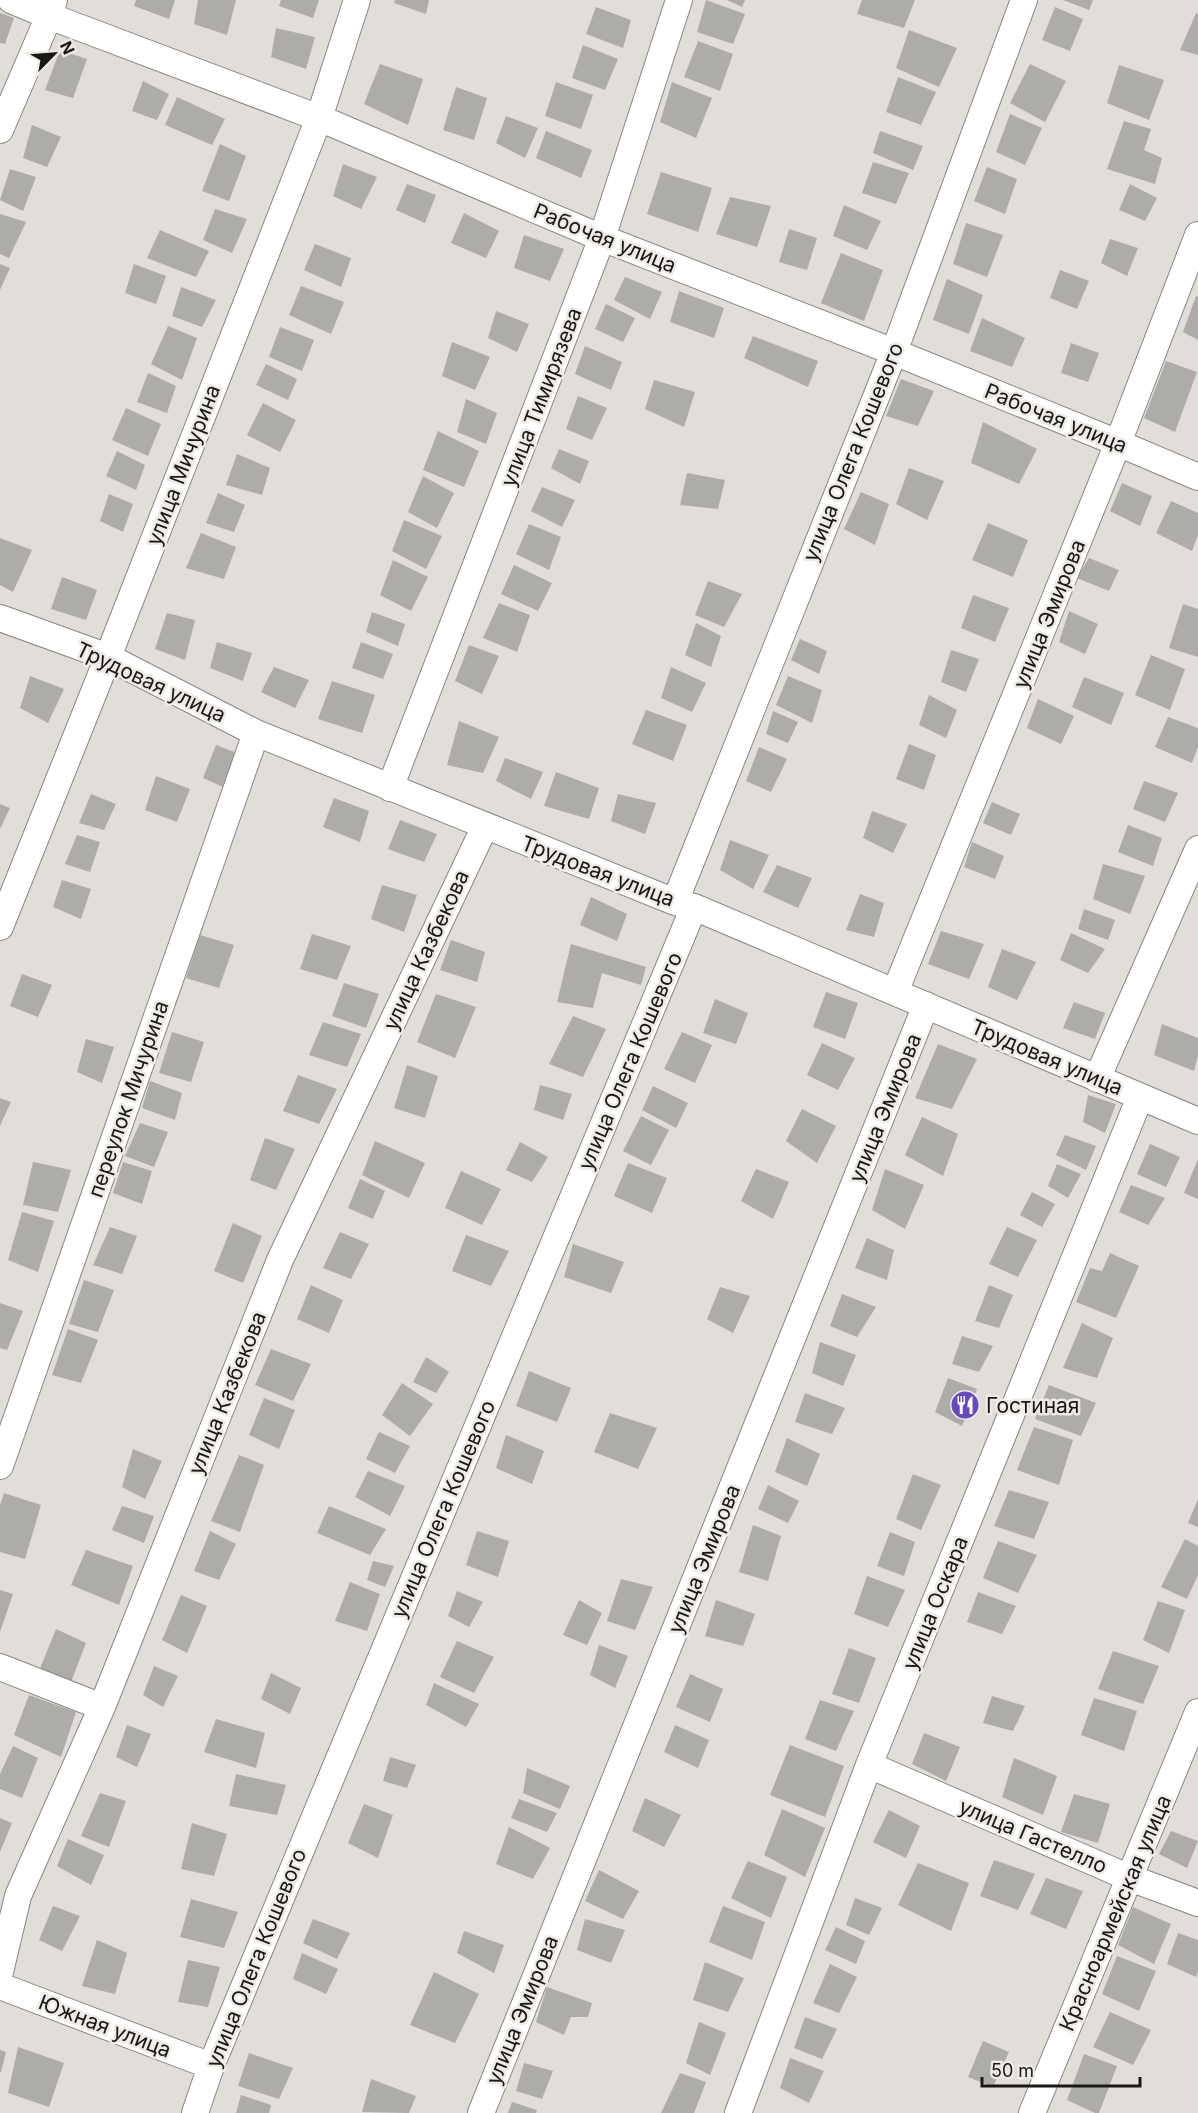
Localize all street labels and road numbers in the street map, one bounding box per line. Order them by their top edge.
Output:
street label: Рабочая улица [530,198,680,278]
street label: улица Тимирязева [495,304,587,490]
street label: улица Олега Кошевого [798,339,908,565]
street label: Рабочая улица [981,378,1131,458]
street label: улица Мичурина [141,381,225,549]
street label: улица Эмирова [1008,536,1090,692]
street label: Трудовая улица [72,636,230,728]
street label: Трудовая улица [518,830,678,912]
street label: улица Казбекова [378,866,474,1034]
street label: улица Олега Кошевого [573,948,687,1174]
street label: переулок Мичурина [83,997,173,1201]
street label: Трудовая улица [967,1014,1127,1100]
street label: улица Эмирова [844,1030,926,1186]
street label: улица Казбекова [183,1308,271,1478]
street label: улица Олега Кошевого [386,1396,500,1622]
street label: улица Эмирова [663,1481,745,1637]
street label: улица Оскара [897,1533,973,1673]
street label: Красноармейская улица [1054,1791,1176,2035]
street label: улица Гастелло [955,1794,1111,1878]
street label: улица Олега Кошевого [201,1845,311,2071]
street label: улица Эмирова [481,1932,563,2088]
street label: Южная улица [35,1989,175,2063]

